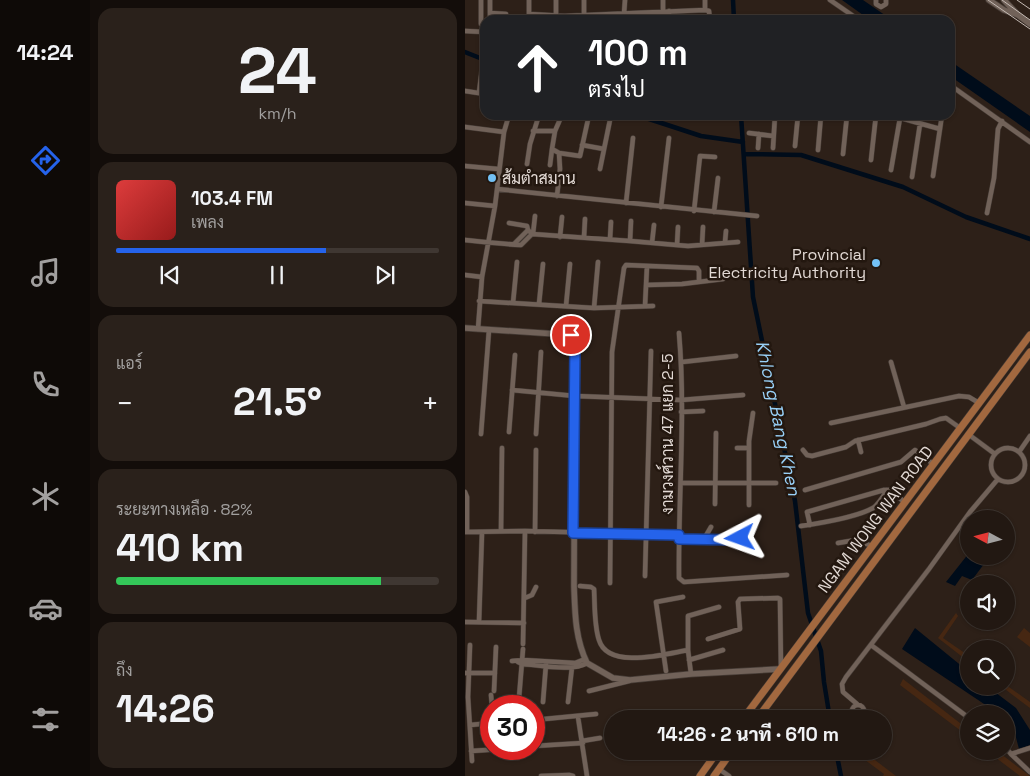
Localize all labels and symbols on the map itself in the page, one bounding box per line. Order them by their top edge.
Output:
place label: ส้มตำสมาน [502,168,576,189]
marker: ส้มตำสมาน [486,172,498,184]
place label: Provincial Electricity Authority [708,244,866,283]
marker: Provincial Electricity Authority [870,257,882,269]
pin [550,314,592,356]
water label: Khlong Bang Khen [751,338,806,498]
street label: งามวงศ์วาน 47 แยก 2-5 [655,354,678,515]
street label: NGAM WONG WAN ROAD [813,442,938,597]
north arrow [960,510,1015,565]
position arrow [713,511,765,563]
speed limit sign: 30 [480,695,545,760]

